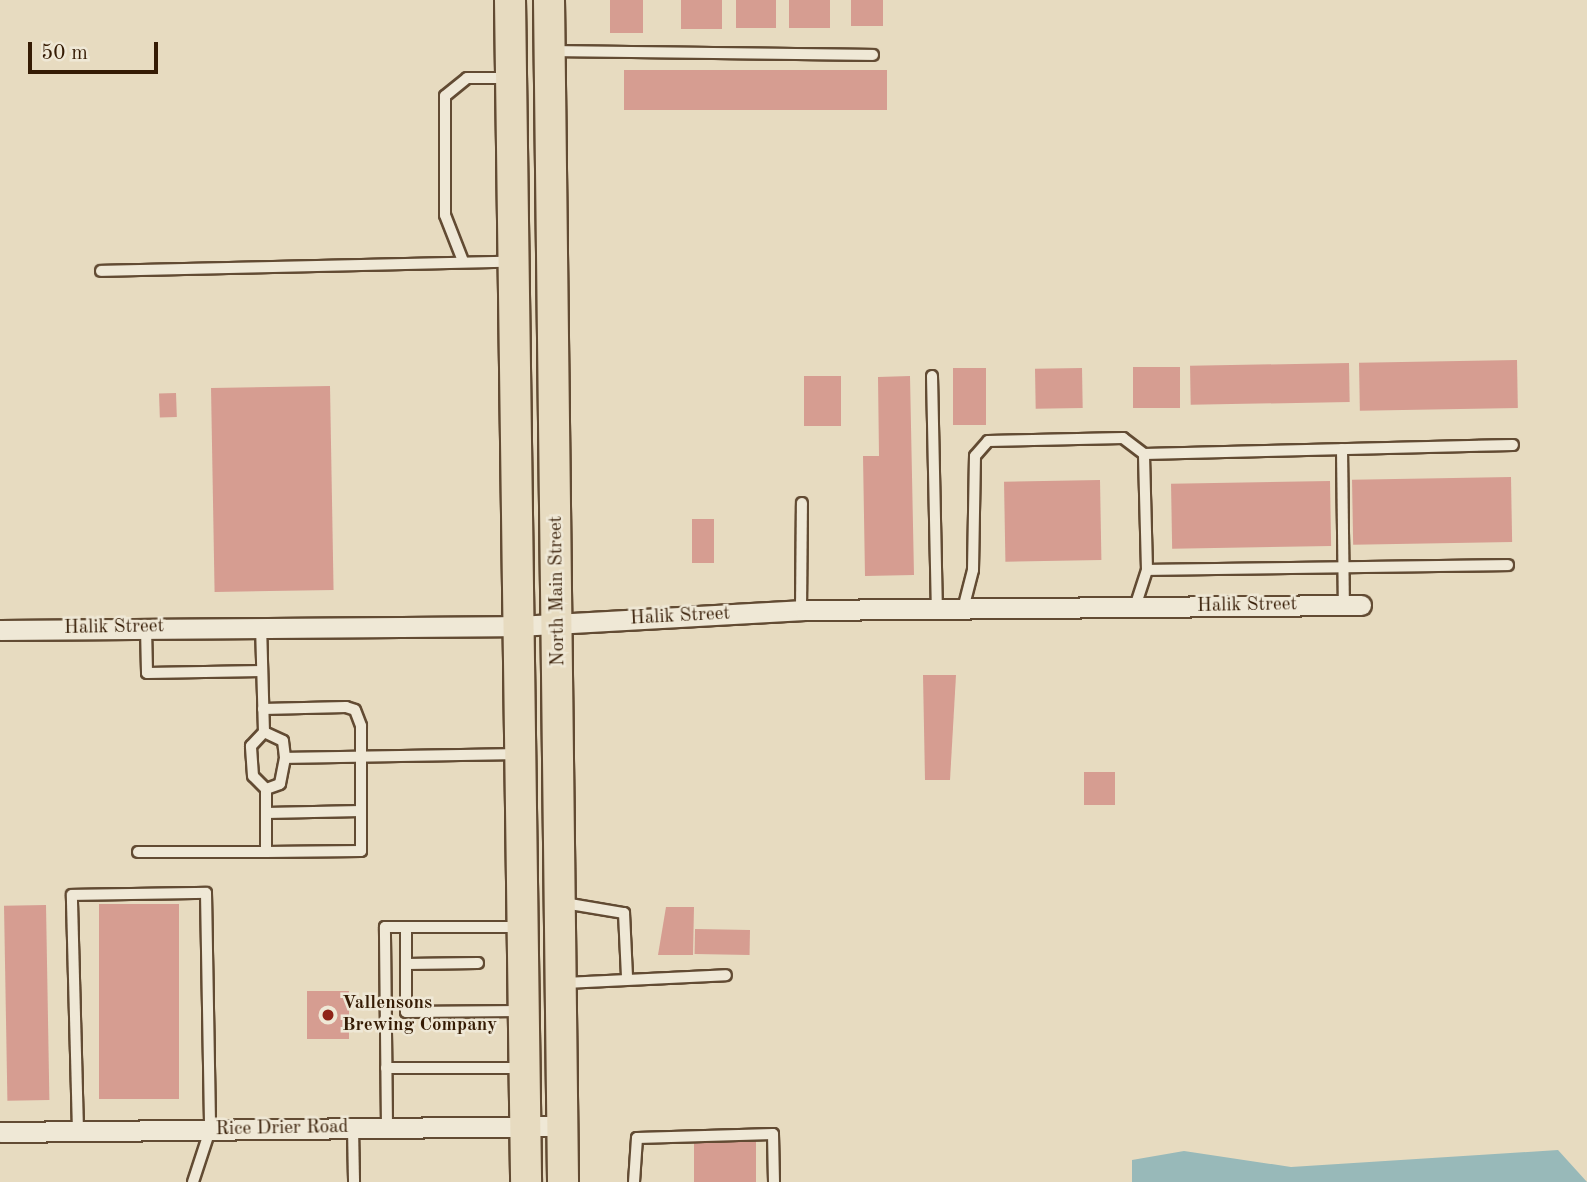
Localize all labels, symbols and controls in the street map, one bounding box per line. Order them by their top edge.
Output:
scale bar [32,28,161,72]
text: 50 m [41,43,88,64]
street label: North Main Street [545,516,571,666]
street label: Halik Street [1197,594,1297,618]
street label: Halik Street [629,603,731,631]
street label: Halik Street [64,616,164,640]
place label: Vallensons Brewing Company [342,993,497,1037]
marker: Vallensons Brewing Company [320,1007,336,1023]
street label: Rice Drier Road [215,1116,349,1142]

